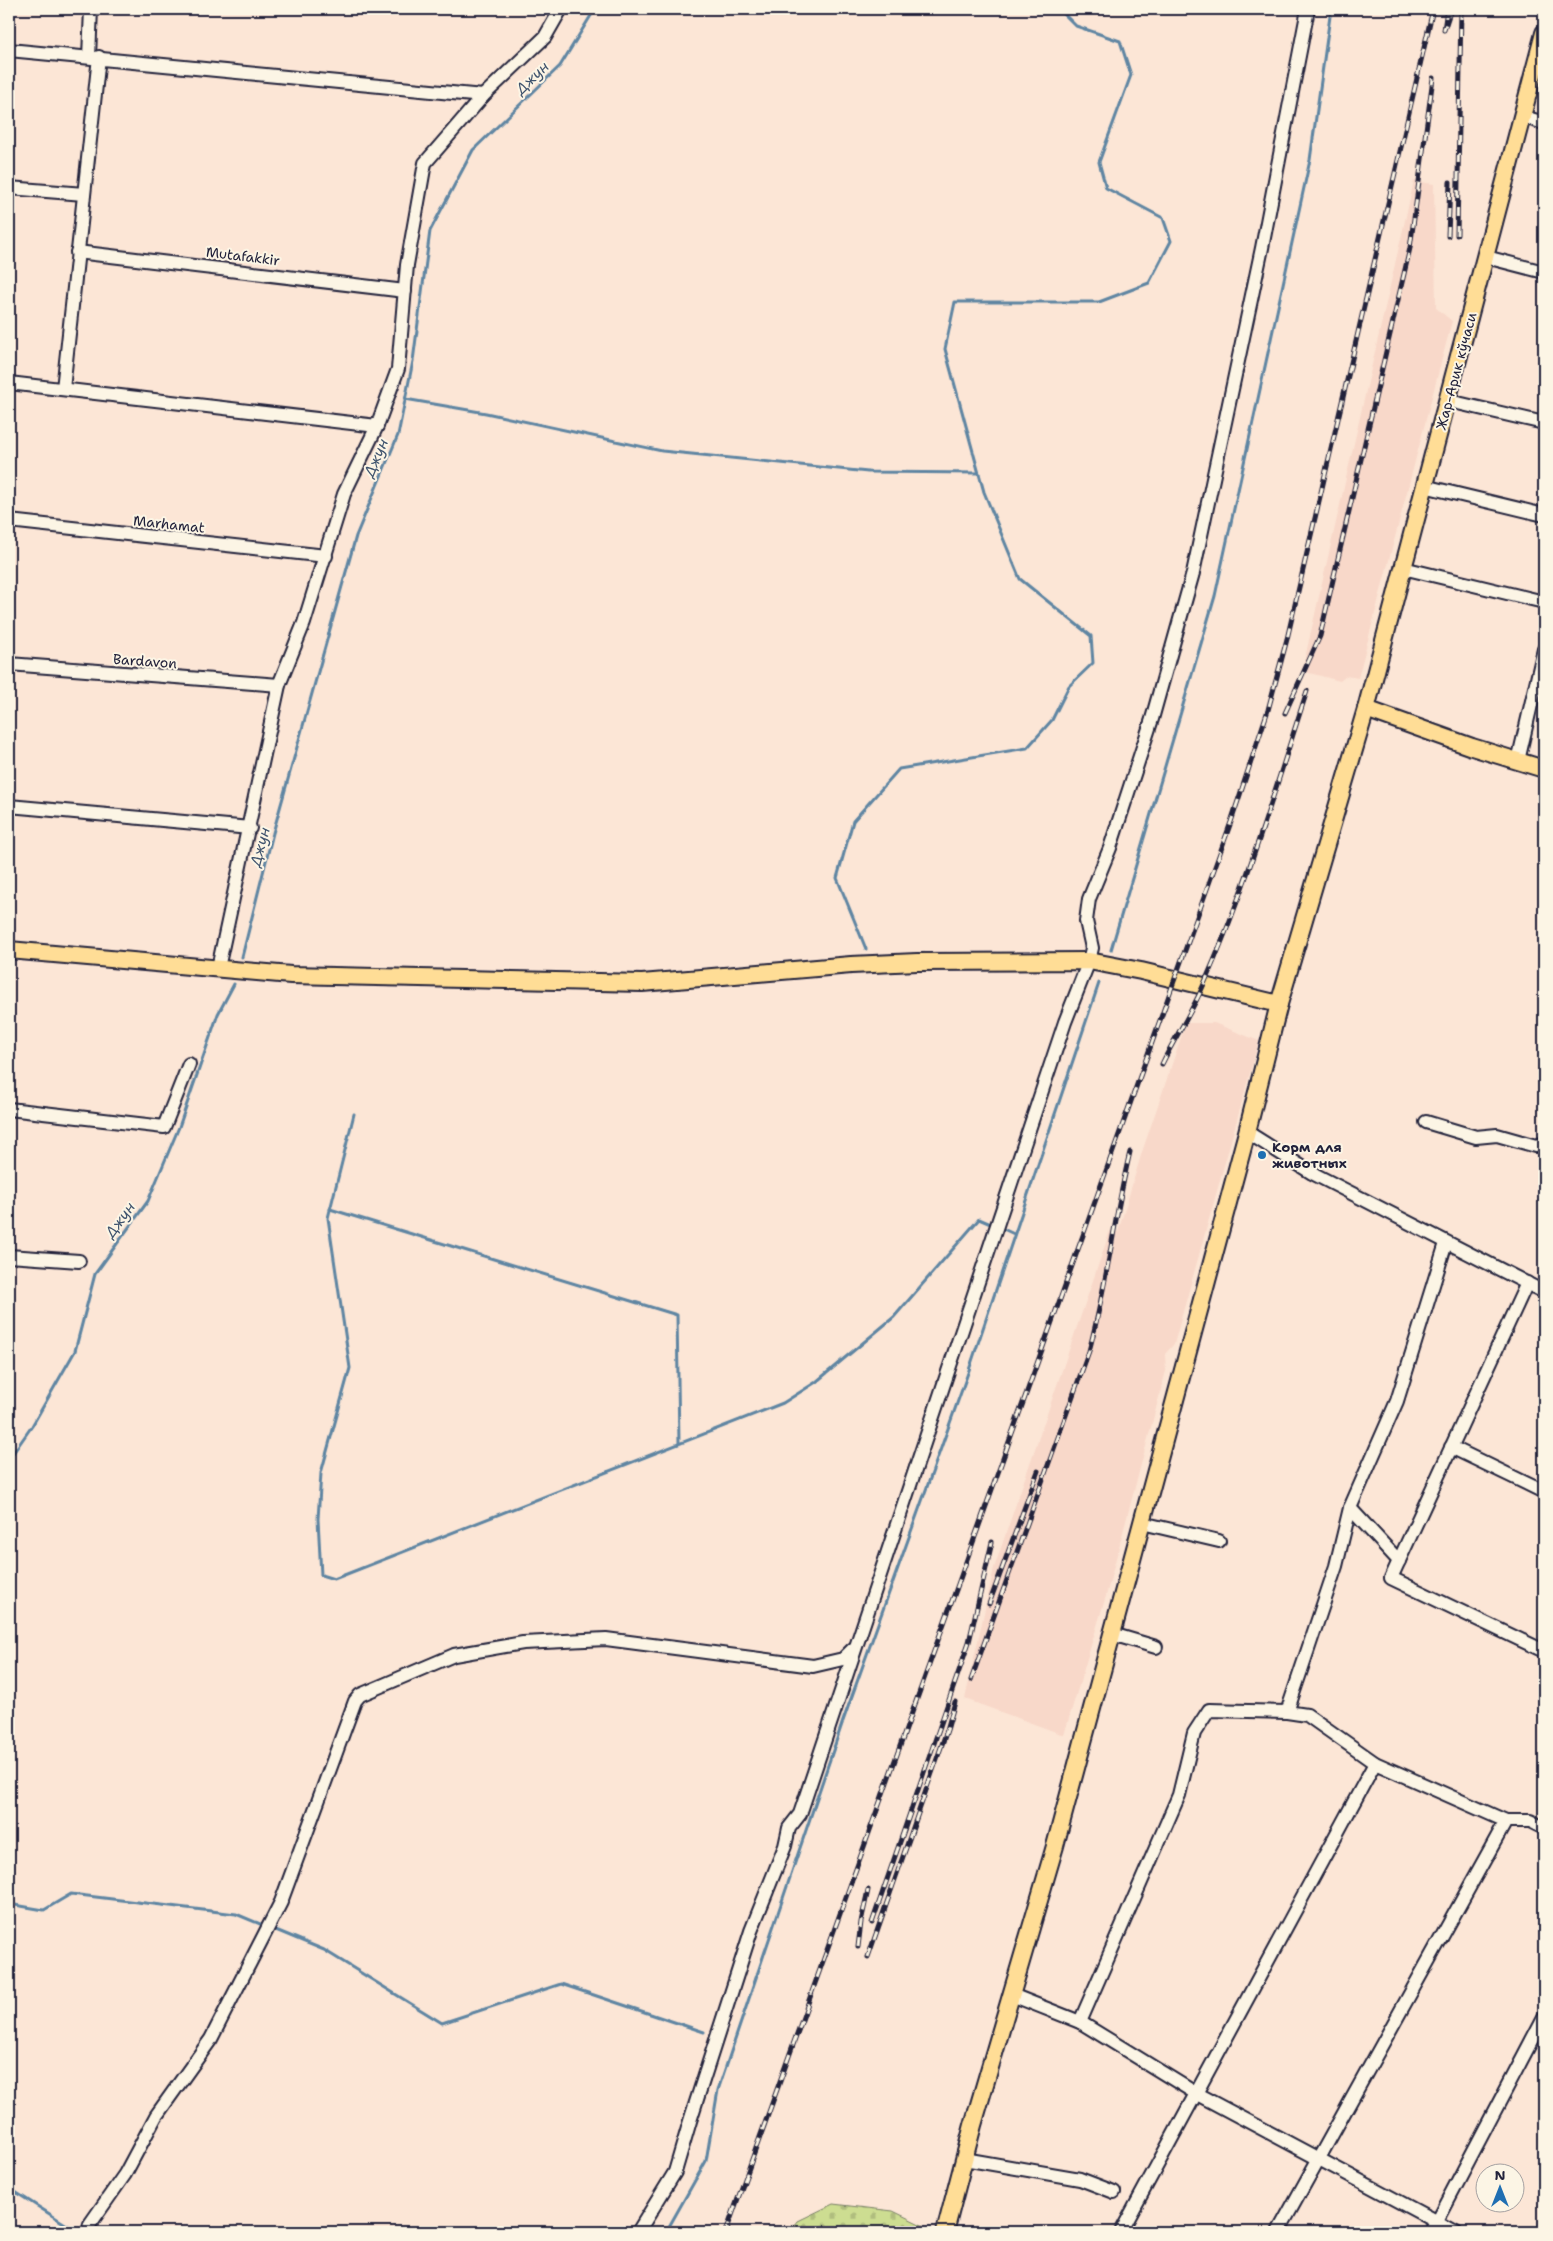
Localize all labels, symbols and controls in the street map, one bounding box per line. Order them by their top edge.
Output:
water label: Джун [510,57,553,100]
street label: Mutafakkir [205,243,281,270]
street label: Жар-Арик кўчаси [1432,310,1480,432]
water label: Джун [359,436,393,481]
street label: Marhamat [132,511,206,537]
street label: Bardavon [112,650,178,672]
water label: Джун [245,825,275,870]
place label: Корм для животных [1272,1138,1347,1172]
marker: Корм для животных [1256,1149,1268,1161]
water label: Джун [100,1198,140,1243]
north arrow [1476,2164,1526,2214]
text: N [1494,2166,1506,2184]

